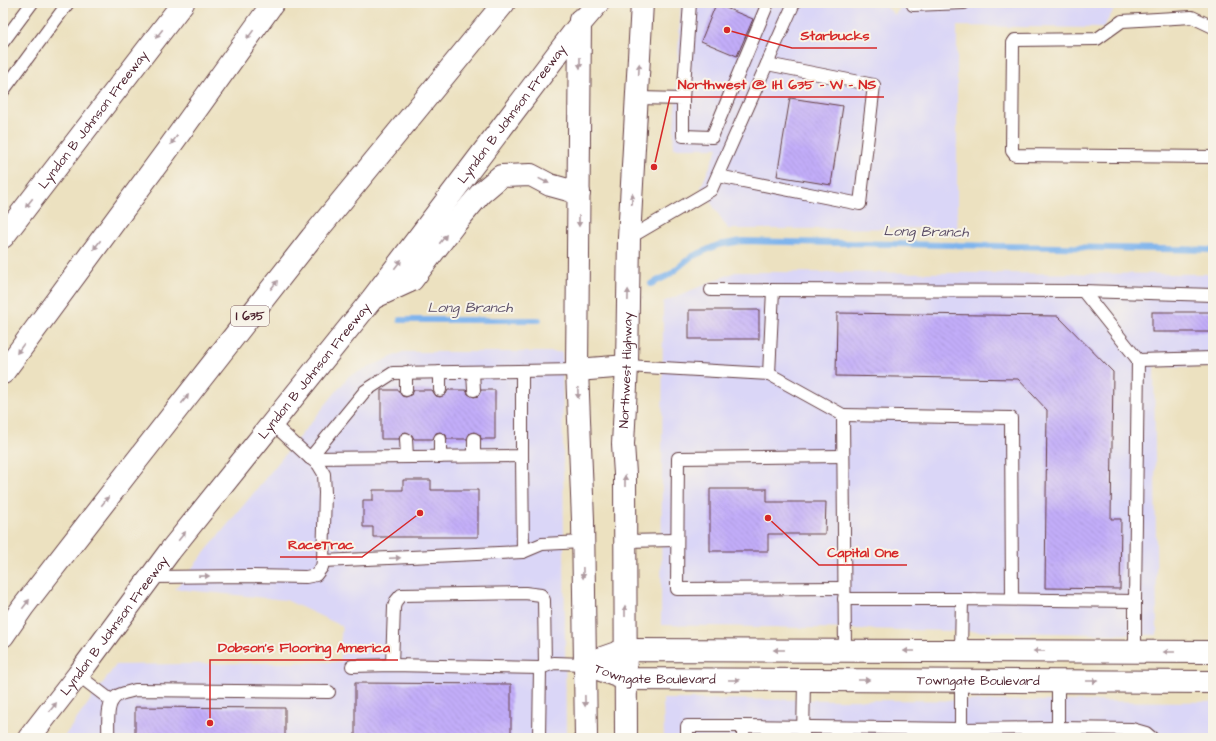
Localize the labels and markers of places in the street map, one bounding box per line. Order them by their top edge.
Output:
callout: Starbucks [792,22,877,48]
callout: Northwest @ IH 635 - W - NS [670,71,884,97]
callout: RaceTrac [280,531,362,557]
callout: Capital One [819,539,907,565]
callout: Dobson's Flooring America [210,634,398,660]

